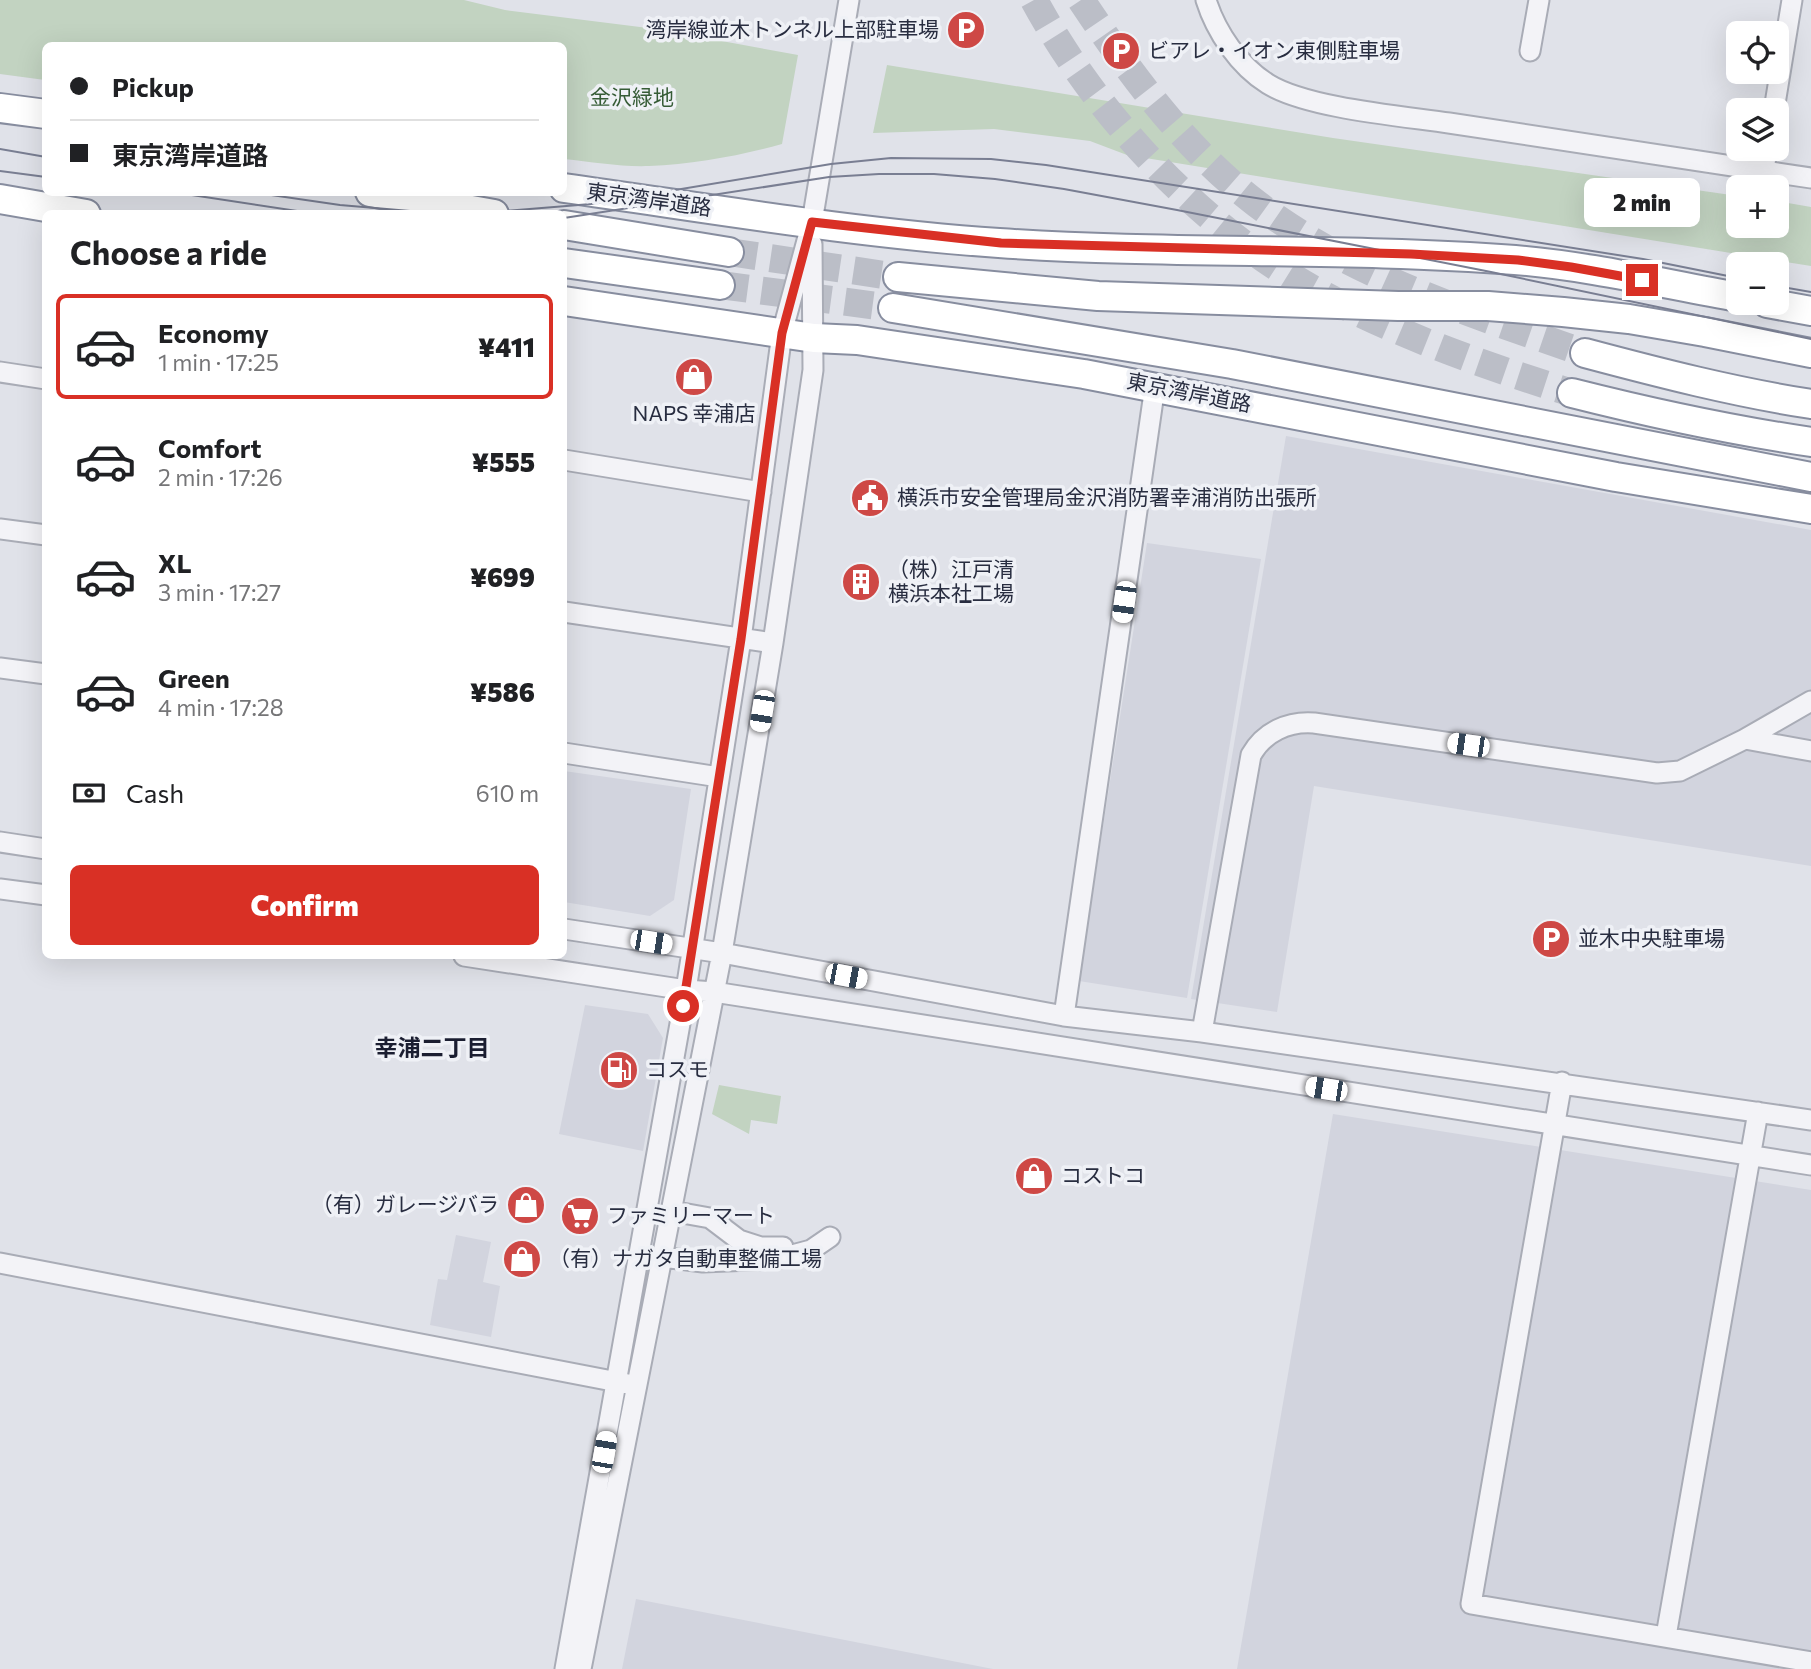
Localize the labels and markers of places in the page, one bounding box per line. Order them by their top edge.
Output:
parking icon: 湾岸線並木トンネル上部駐車場 [945,9,987,51]
place label: 湾岸線並木トンネル上部駐車場 [645,16,939,41]
parking icon: ビアレ・イオン東側駐車場 [1100,30,1142,72]
place label: ビアレ・イオン東側駐車場 [1148,37,1400,62]
shop icon: NAPS 幸浦店 [673,356,715,398]
place label: NAPS 幸浦店 [633,400,755,425]
public building icon: 横浜市安全管理局金沢消防署幸浦消防出張所 [849,477,891,519]
place label: 横浜市安全管理局金沢消防署幸浦消防出張所 [897,484,1317,509]
place label: （株）江戸清 横浜本社工場 [888,556,1014,605]
building icon: （株）江戸清 横浜本社工場 [840,561,882,603]
parking icon: 並木中央駐車場 [1530,918,1572,960]
place label: 並木中央駐車場 [1578,925,1725,950]
fuel station icon: コスモ [598,1049,640,1091]
place label: コスモ [646,1056,709,1081]
shop icon: コストコ [1013,1155,1055,1197]
place label: コストコ [1061,1162,1145,1187]
shop icon: （有）ガレージバラ [505,1184,547,1226]
place label: （有）ガレージバラ [312,1191,499,1216]
supermarket icon: ファミリーマート [559,1195,601,1237]
place label: ファミリーマート [607,1202,775,1227]
shop icon: （有）ナガタ自動車整備工場 [501,1238,543,1280]
place label: （有）ナガタ自動車整備工場 [549,1245,822,1270]

